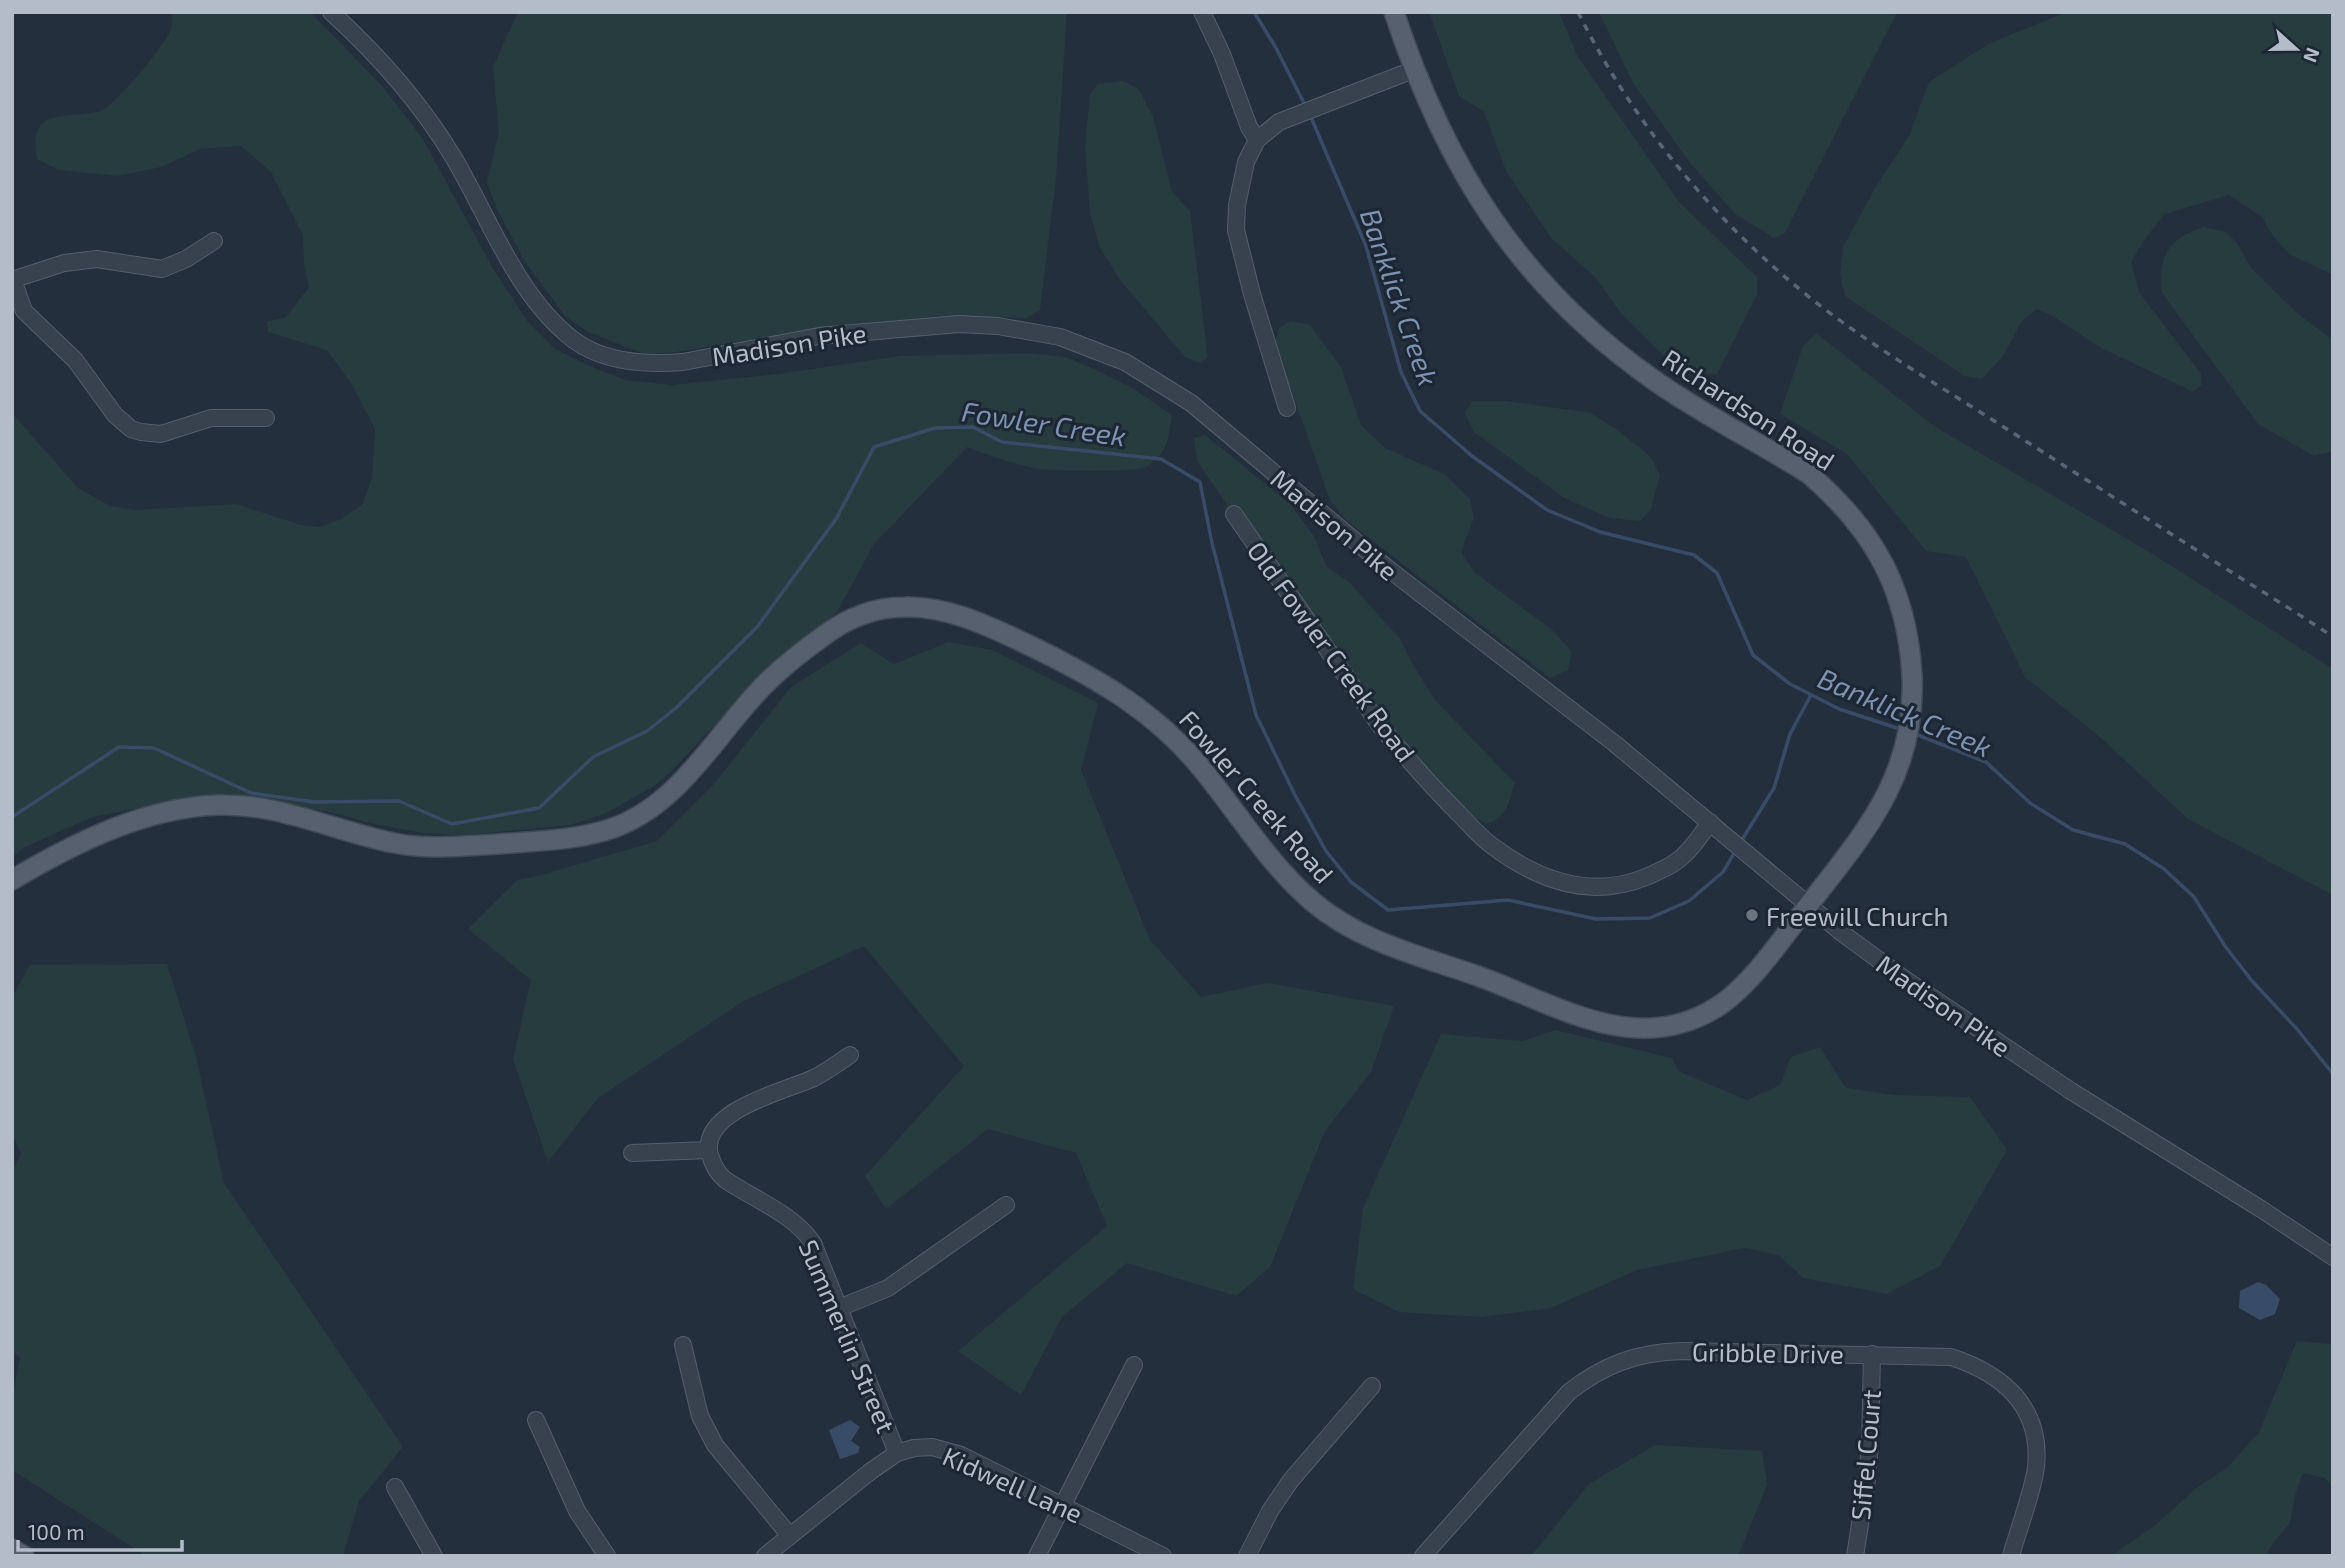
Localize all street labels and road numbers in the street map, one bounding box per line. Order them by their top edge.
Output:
street label: Madison Pike [710,316,868,372]
street label: Richardson Road [1657,342,1841,476]
street label: Madison Pike [1265,462,1405,586]
street label: Old Fowler Creek Road [1242,535,1422,767]
street label: Fowler Creek Road [1174,703,1340,889]
street label: Madison Pike [1871,948,2017,1062]
street label: Summerlin Street [793,1235,903,1437]
street label: Gribble Drive [1692,1335,1844,1369]
street label: Siffel Court [1844,1388,1886,1522]
street label: Kidwell Lane [938,1439,1088,1529]

